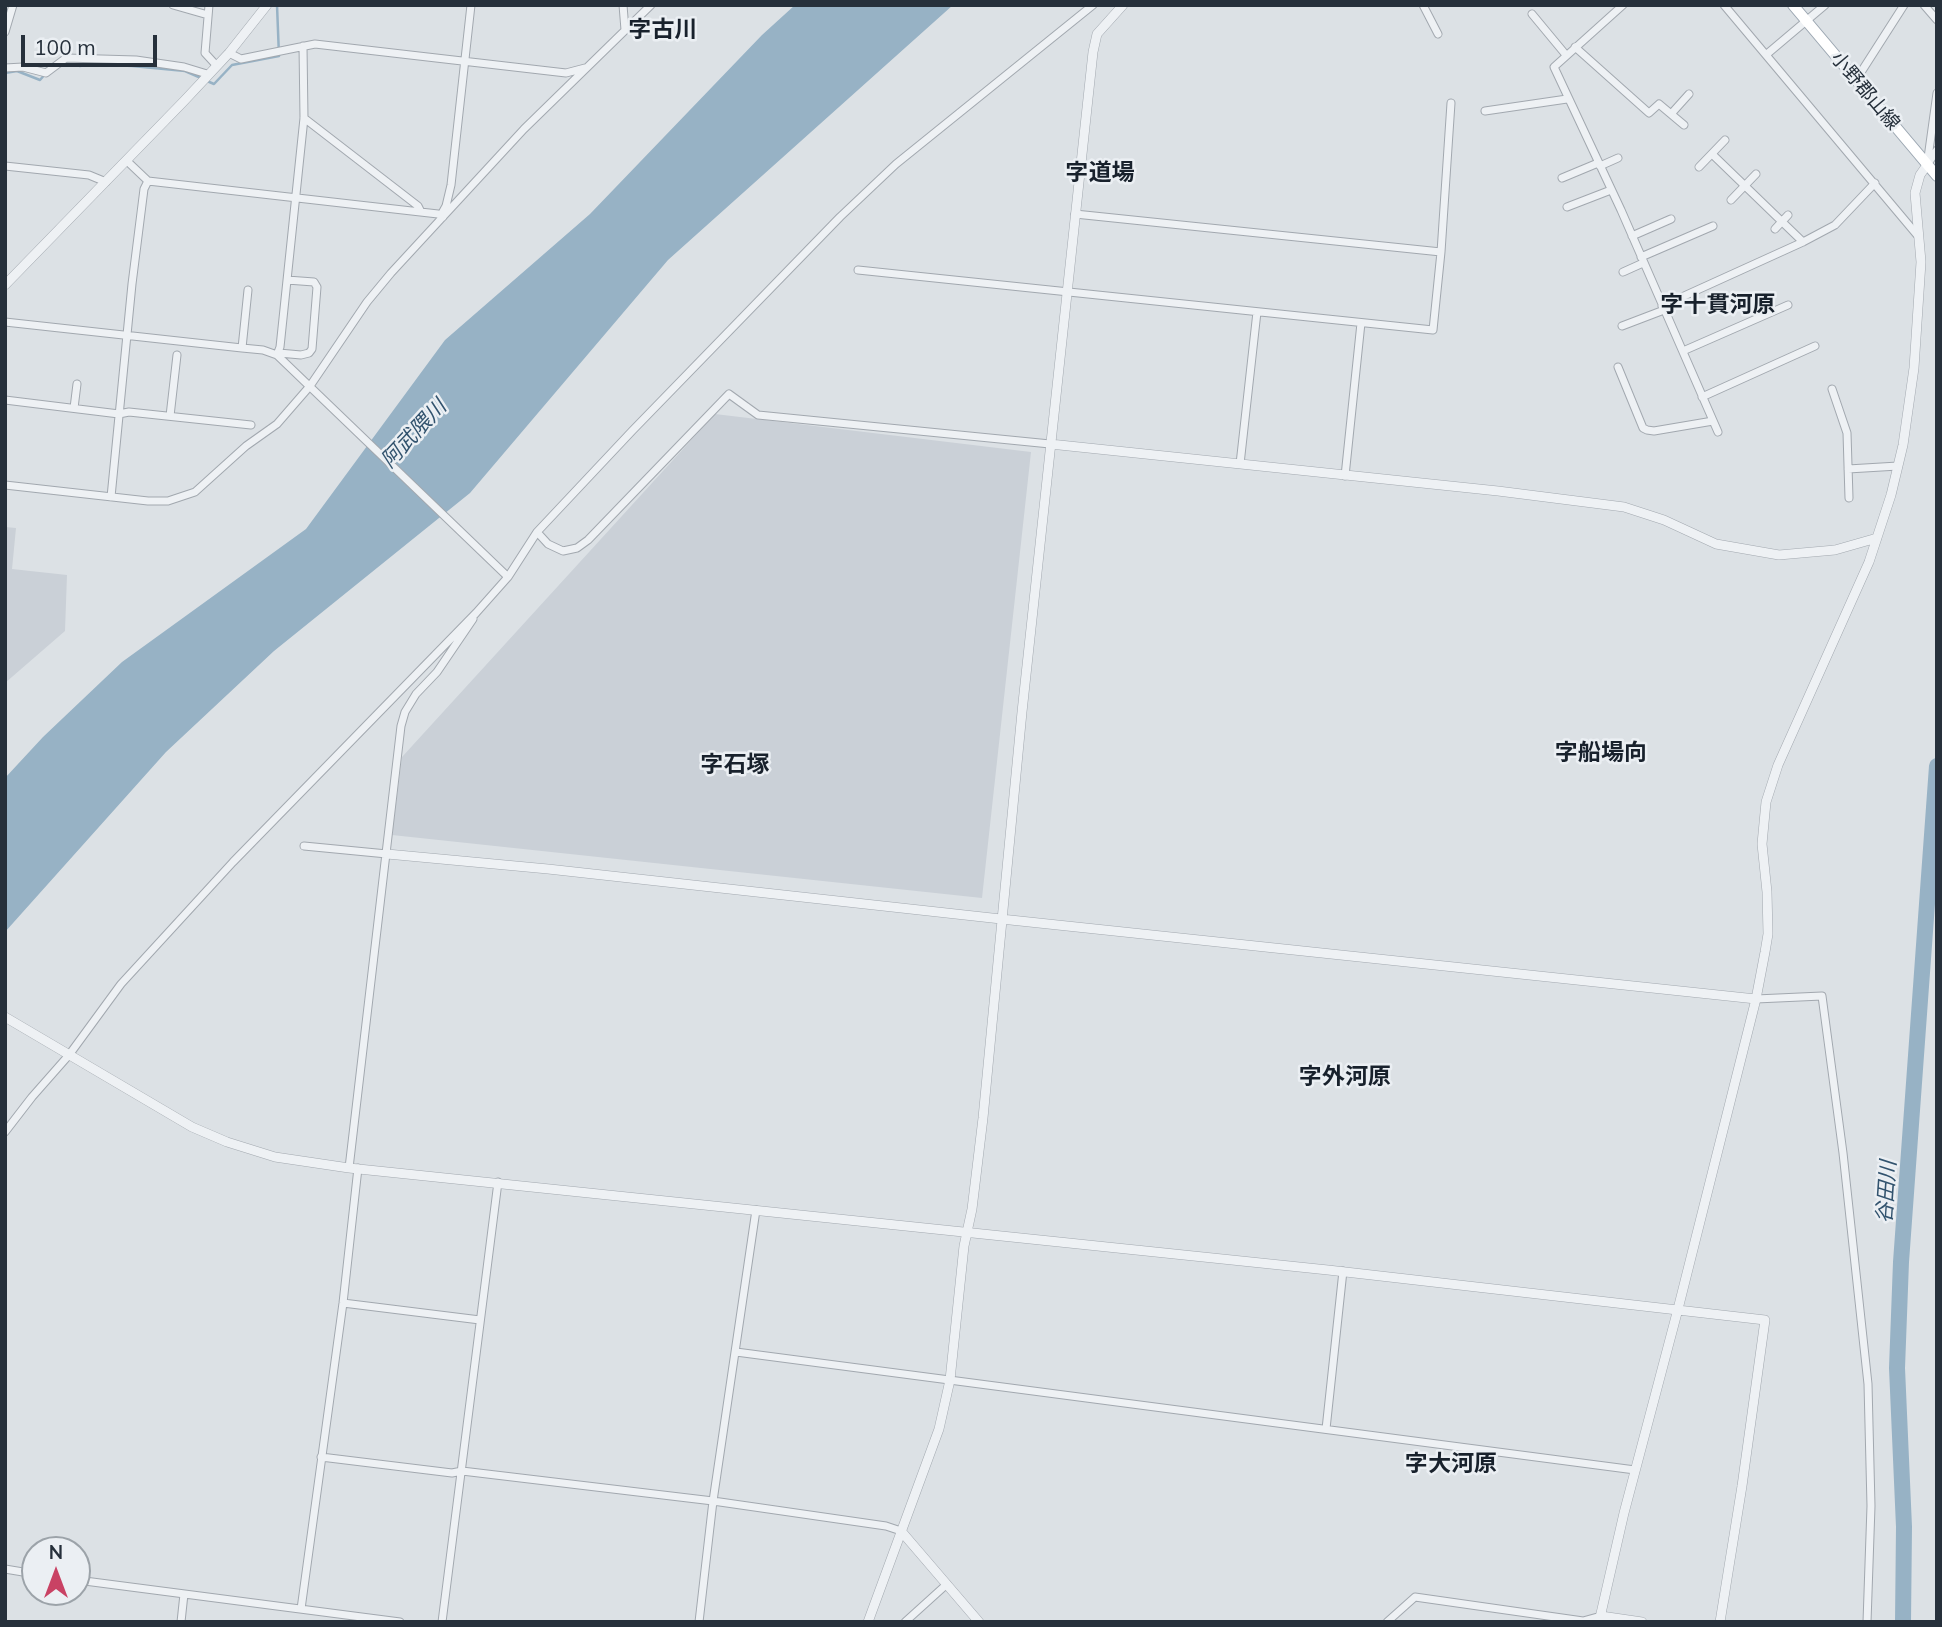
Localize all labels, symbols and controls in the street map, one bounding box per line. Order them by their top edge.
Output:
district label: 字古川 [629,16,697,44]
scale bar [24,21,161,65]
text: 100 m [34,34,96,60]
street label: 小野郡山線 [1826,47,1904,135]
district label: 字道場 [1066,159,1134,187]
district label: 字十貫河原 [1661,291,1775,319]
water label: 阿武隈川 [376,395,452,473]
district label: 字船場向 [1555,739,1647,767]
district label: 字石塚 [701,751,769,779]
district label: 字外河原 [1299,1063,1391,1091]
water label: 谷田川 [1872,1160,1902,1224]
district label: 字大河原 [1405,1450,1497,1478]
north arrow [21,1536,91,1606]
text: N [49,1540,63,1564]

